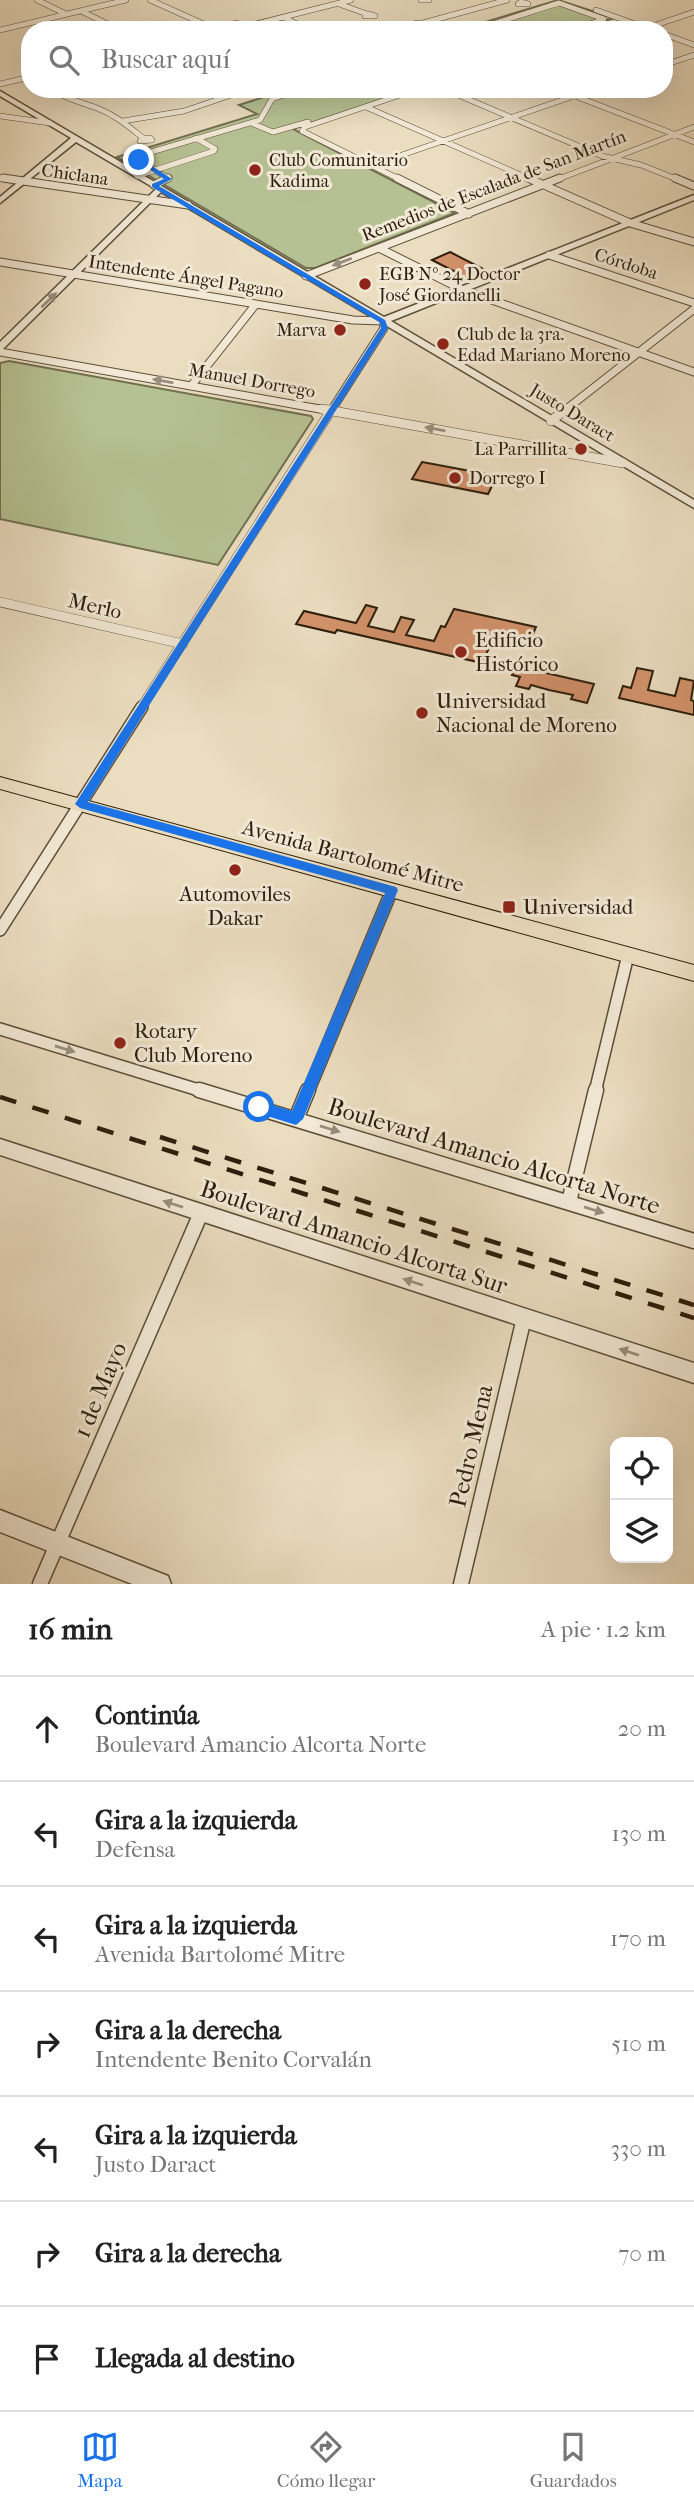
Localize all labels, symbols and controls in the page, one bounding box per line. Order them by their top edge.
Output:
search box [21,21,673,98]
icon: search [45,41,83,79]
text: Buscar aquí [101,44,230,75]
street label: Remedios de Escalada de San Martín [359,126,629,246]
route end [123,144,154,175]
place label: Club Comunitario Kadima [269,150,408,192]
street label: Chiclana [40,160,110,190]
marker: Club Comunitario Kadima [247,162,263,178]
street label: Córdoba [592,244,661,284]
street label: Intendente Ángel Pagano [87,250,285,303]
one-way arrow [332,256,353,267]
place label: EGB Nº 24 Doctor José Giordanelli [377,264,520,306]
marker: EGB Nº 24 Doctor José Giordanelli [357,276,373,292]
one-way arrow [40,292,57,308]
place label: Marva [276,320,327,341]
marker: Marva [332,322,348,338]
place label: Club de la 3ra. Edad Mariano Moreno [457,324,630,366]
marker: Club de la 3ra. Edad Mariano Moreno [435,336,451,352]
street label: Manuel Dorrego [187,360,317,402]
one-way arrow [152,375,174,386]
street label: Justo Daract [524,378,619,447]
one-way arrow [424,423,446,434]
place label: La Parrillita [474,439,568,460]
marker: La Parrillita [573,441,589,457]
place label: Dorrego I [469,468,545,489]
marker: Dorrego I [447,470,463,486]
street label: Merlo [66,588,124,624]
place label: Edificio Histórico [475,628,558,676]
marker: Edificio Histórico [453,644,469,660]
place label: Universidad Nacional de Moreno [436,689,617,737]
marker: Universidad Nacional de Moreno [414,705,430,721]
street label: Avenida Bartolomé Mitre [239,815,466,897]
marker: Automoviles Dakar [227,862,243,878]
place label: Automoviles Dakar [178,882,291,930]
place label: Universidad [523,895,634,919]
marker: Universidad [501,899,517,915]
place label: Rotary Club Moreno [134,1019,252,1067]
marker: Rotary Club Moreno [112,1035,128,1051]
one-way arrow [55,1044,76,1054]
route start [243,1091,274,1122]
street label: Boulevard Amancio Alcorta Norte [325,1092,664,1220]
one-way arrow [319,1125,340,1135]
street label: Boulevard Amancio Alcorta Sur [197,1174,512,1300]
one-way arrow [162,1198,183,1209]
one-way arrow [584,1206,605,1216]
one-way arrow [402,1276,423,1287]
street label: 1 de Mayo [67,1338,133,1442]
one-way arrow [618,1347,639,1357]
street label: Pedro Mena [443,1381,499,1510]
map controls [610,1437,673,1563]
button: locate [610,1437,673,1500]
button: layers [610,1500,673,1563]
text: 16 min [28,1612,112,1647]
text: A pie · 1.2 km [541,1616,666,1643]
text: Continúa [95,1700,199,1731]
icon: ahead [28,1710,66,1748]
text: 20 m [617,1715,666,1742]
text: Boulevard Amancio Alcorta Norte [95,1731,426,1758]
text: Gira a la izquierda [95,1805,297,1836]
icon: left [28,1815,66,1853]
text: 130 m [612,1820,666,1847]
text: Defensa [95,1836,175,1863]
text: Gira a la izquierda [95,1910,297,1941]
icon: left [28,1920,66,1958]
text: 170 m [610,1925,666,1952]
text: Avenida Bartolomé Mitre [95,1941,345,1968]
text: Gira a la derecha [95,2015,281,2046]
icon: right [28,2025,66,2063]
text: 510 m [611,2030,666,2057]
text: Intendente Benito Corvalán [95,2046,372,2073]
text: Gira a la izquierda [95,2120,297,2151]
icon: left [28,2130,66,2168]
text: 330 m [610,2135,666,2162]
text: Justo Daract [95,2151,217,2178]
icon: right [28,2235,66,2273]
text: Gira a la derecha [95,2238,281,2269]
text: 70 m [618,2240,666,2267]
icon: arrive [28,2340,66,2378]
text: Llegada al destino [95,2343,295,2374]
tab: Mapa [77,2428,122,2492]
tab: Cómo llegar [277,2428,375,2492]
tab: Guardados [530,2428,617,2492]

